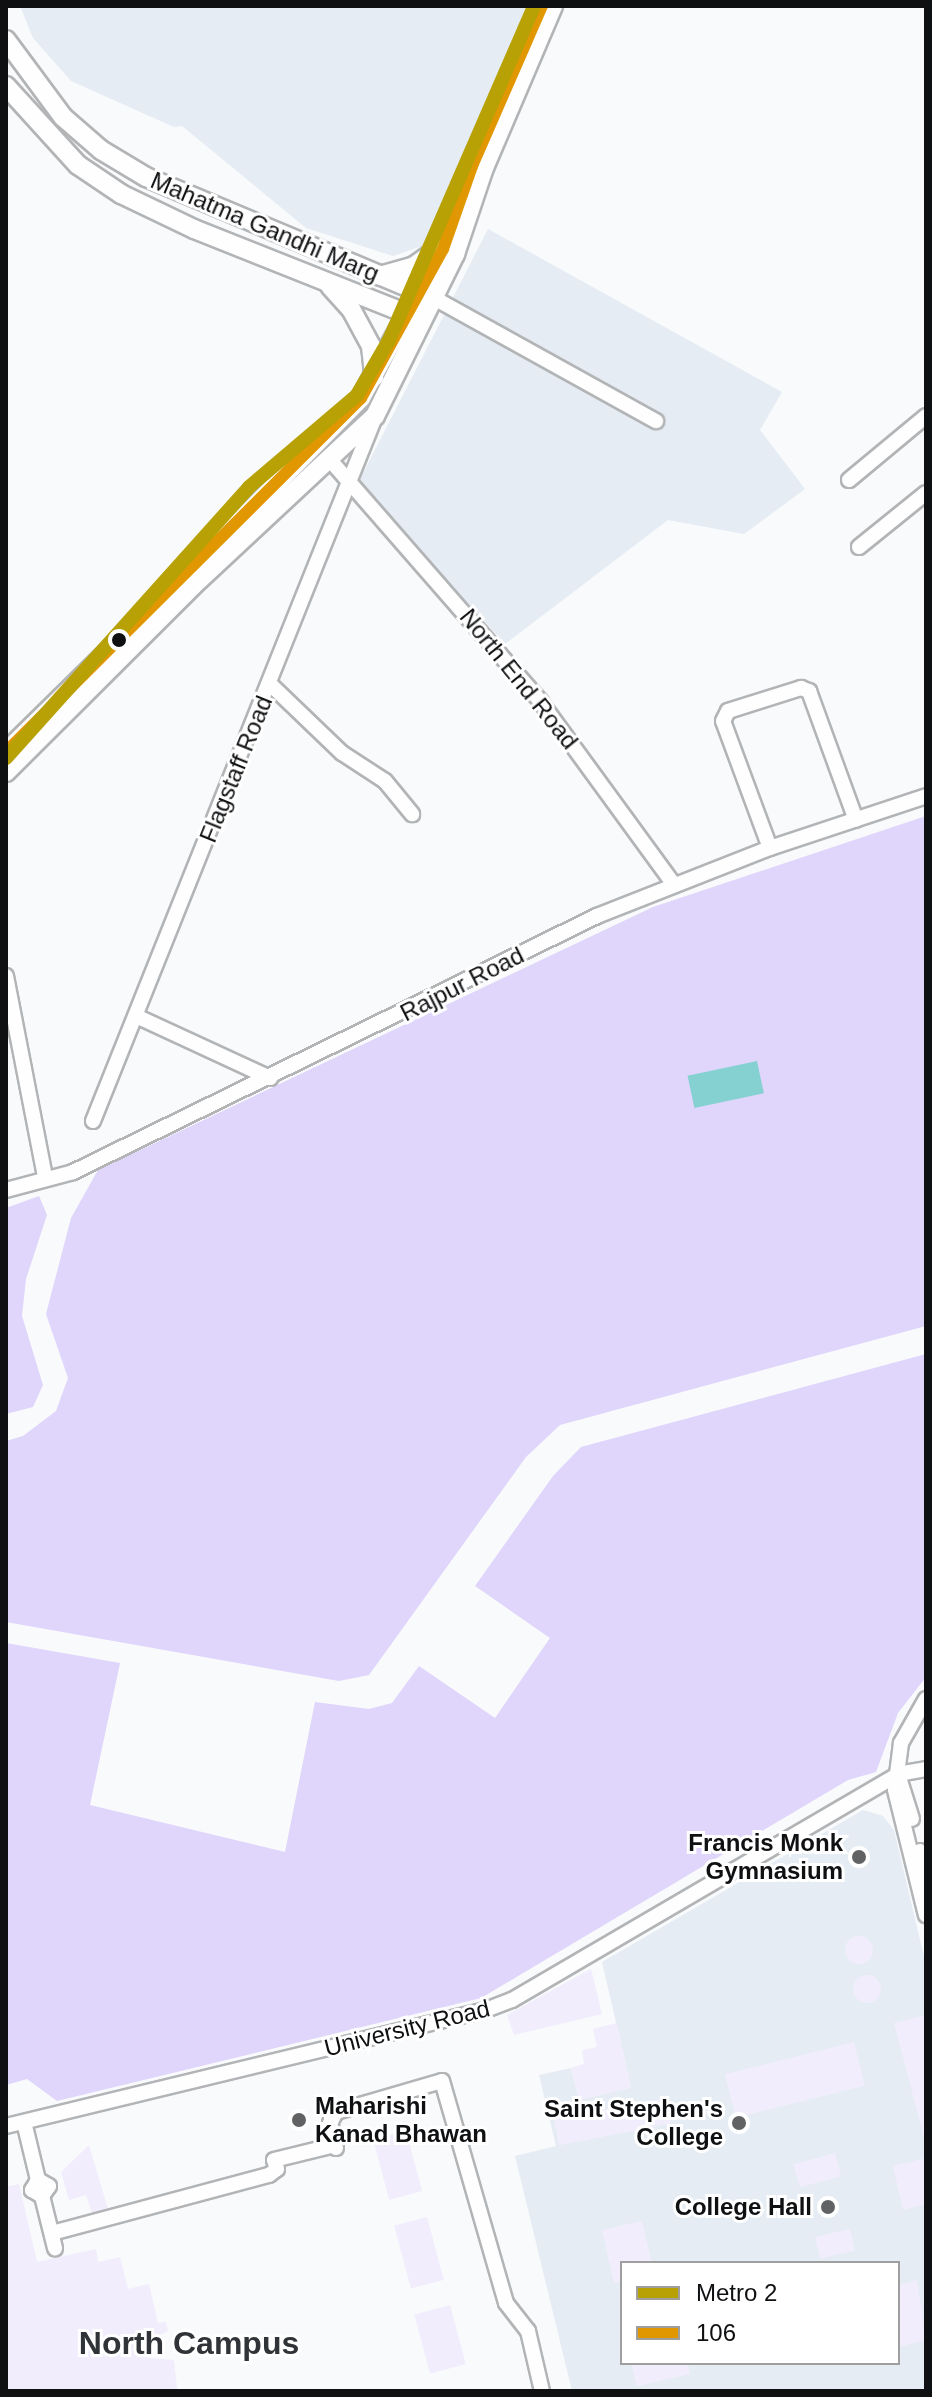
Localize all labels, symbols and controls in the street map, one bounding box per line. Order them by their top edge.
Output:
street label: Mahatma Gandhi Marg [146,166,384,288]
street label: North End Road [454,603,584,755]
unlabelled marker [111,632,127,648]
street label: Flagstaff Road [193,691,279,847]
street label: Rajpur Road [395,941,529,1027]
place label: Francis Monk Gymnasium [688,1829,843,1885]
marker: Francis Monk Gymnasium [850,1848,868,1866]
street label: University Road [321,1994,493,2062]
place label: Maharishi Kanad Bhawan [315,2092,487,2148]
place label: Saint Stephen's College [544,2095,723,2151]
marker: Maharishi Kanad Bhawan [290,2111,308,2129]
marker: Saint Stephen's College [730,2114,748,2132]
place label: College Hall [675,2193,812,2221]
marker: College Hall [819,2198,837,2216]
legend [620,2261,900,2365]
text: Metro 2 [696,2279,777,2306]
text: 106 [696,2319,736,2346]
district label: North Campus [79,2324,299,2362]

